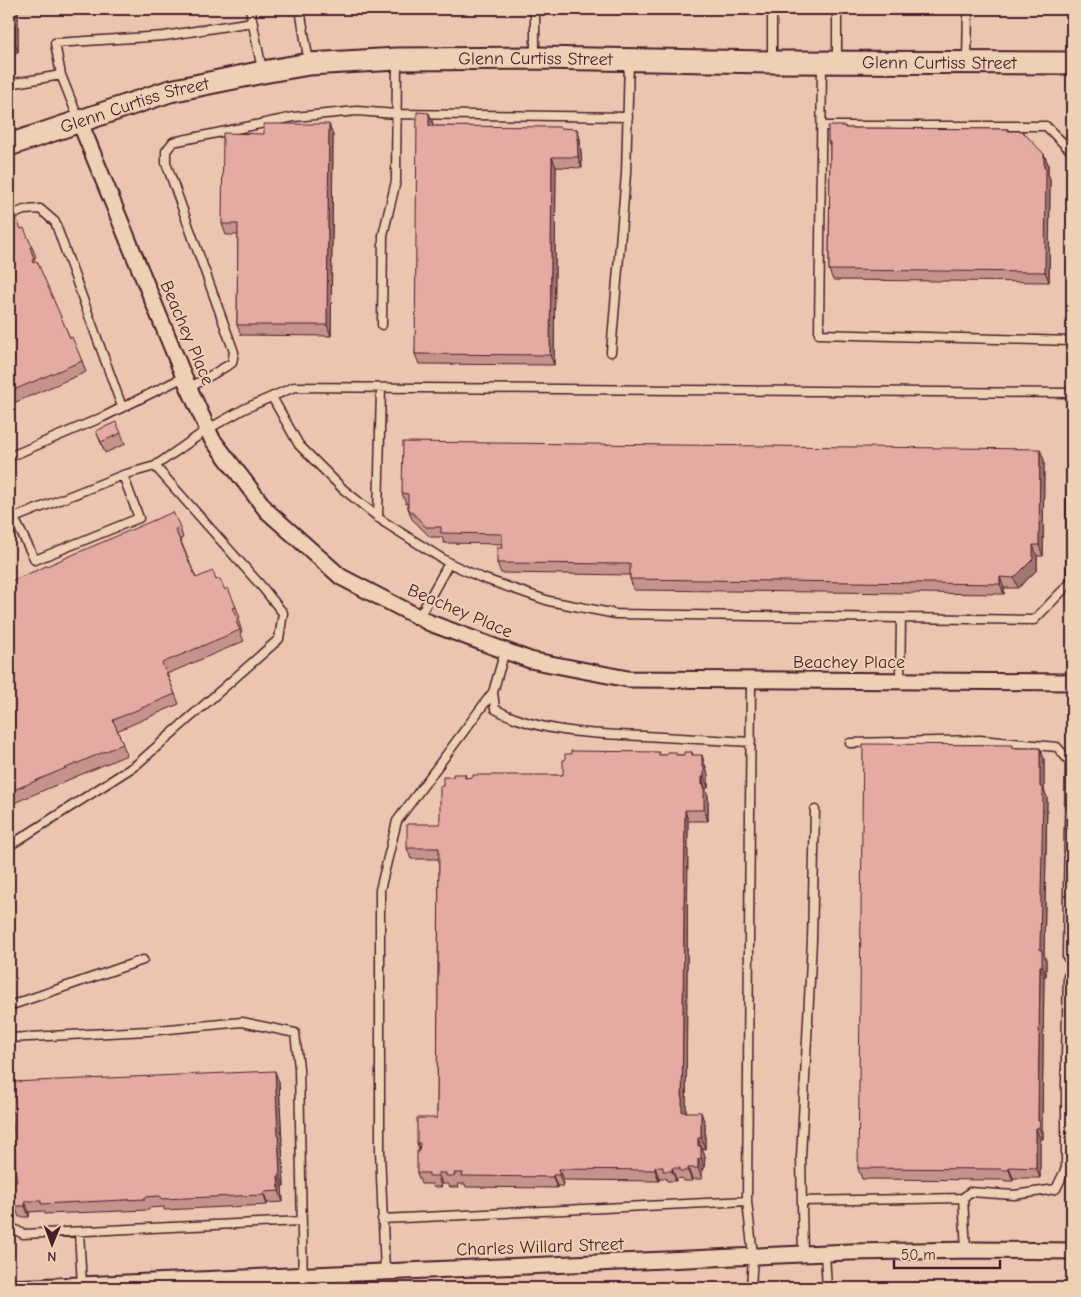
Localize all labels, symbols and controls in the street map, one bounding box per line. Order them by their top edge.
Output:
street label: Glenn Curtiss Street [458,47,614,70]
street label: Glenn Curtiss Street [862,52,1018,73]
street label: Glenn Curtiss Street [58,73,212,138]
street label: Beachey Place [155,277,219,389]
street label: Beachey Place [404,579,516,643]
street label: Beachey Place [793,652,905,673]
north arrow [28,1220,78,1270]
street label: Charles Willard Street [456,1234,625,1260]
scale bar [894,1237,1000,1269]
text: 50 m [901,1246,936,1264]
text: N [47,1248,56,1265]

